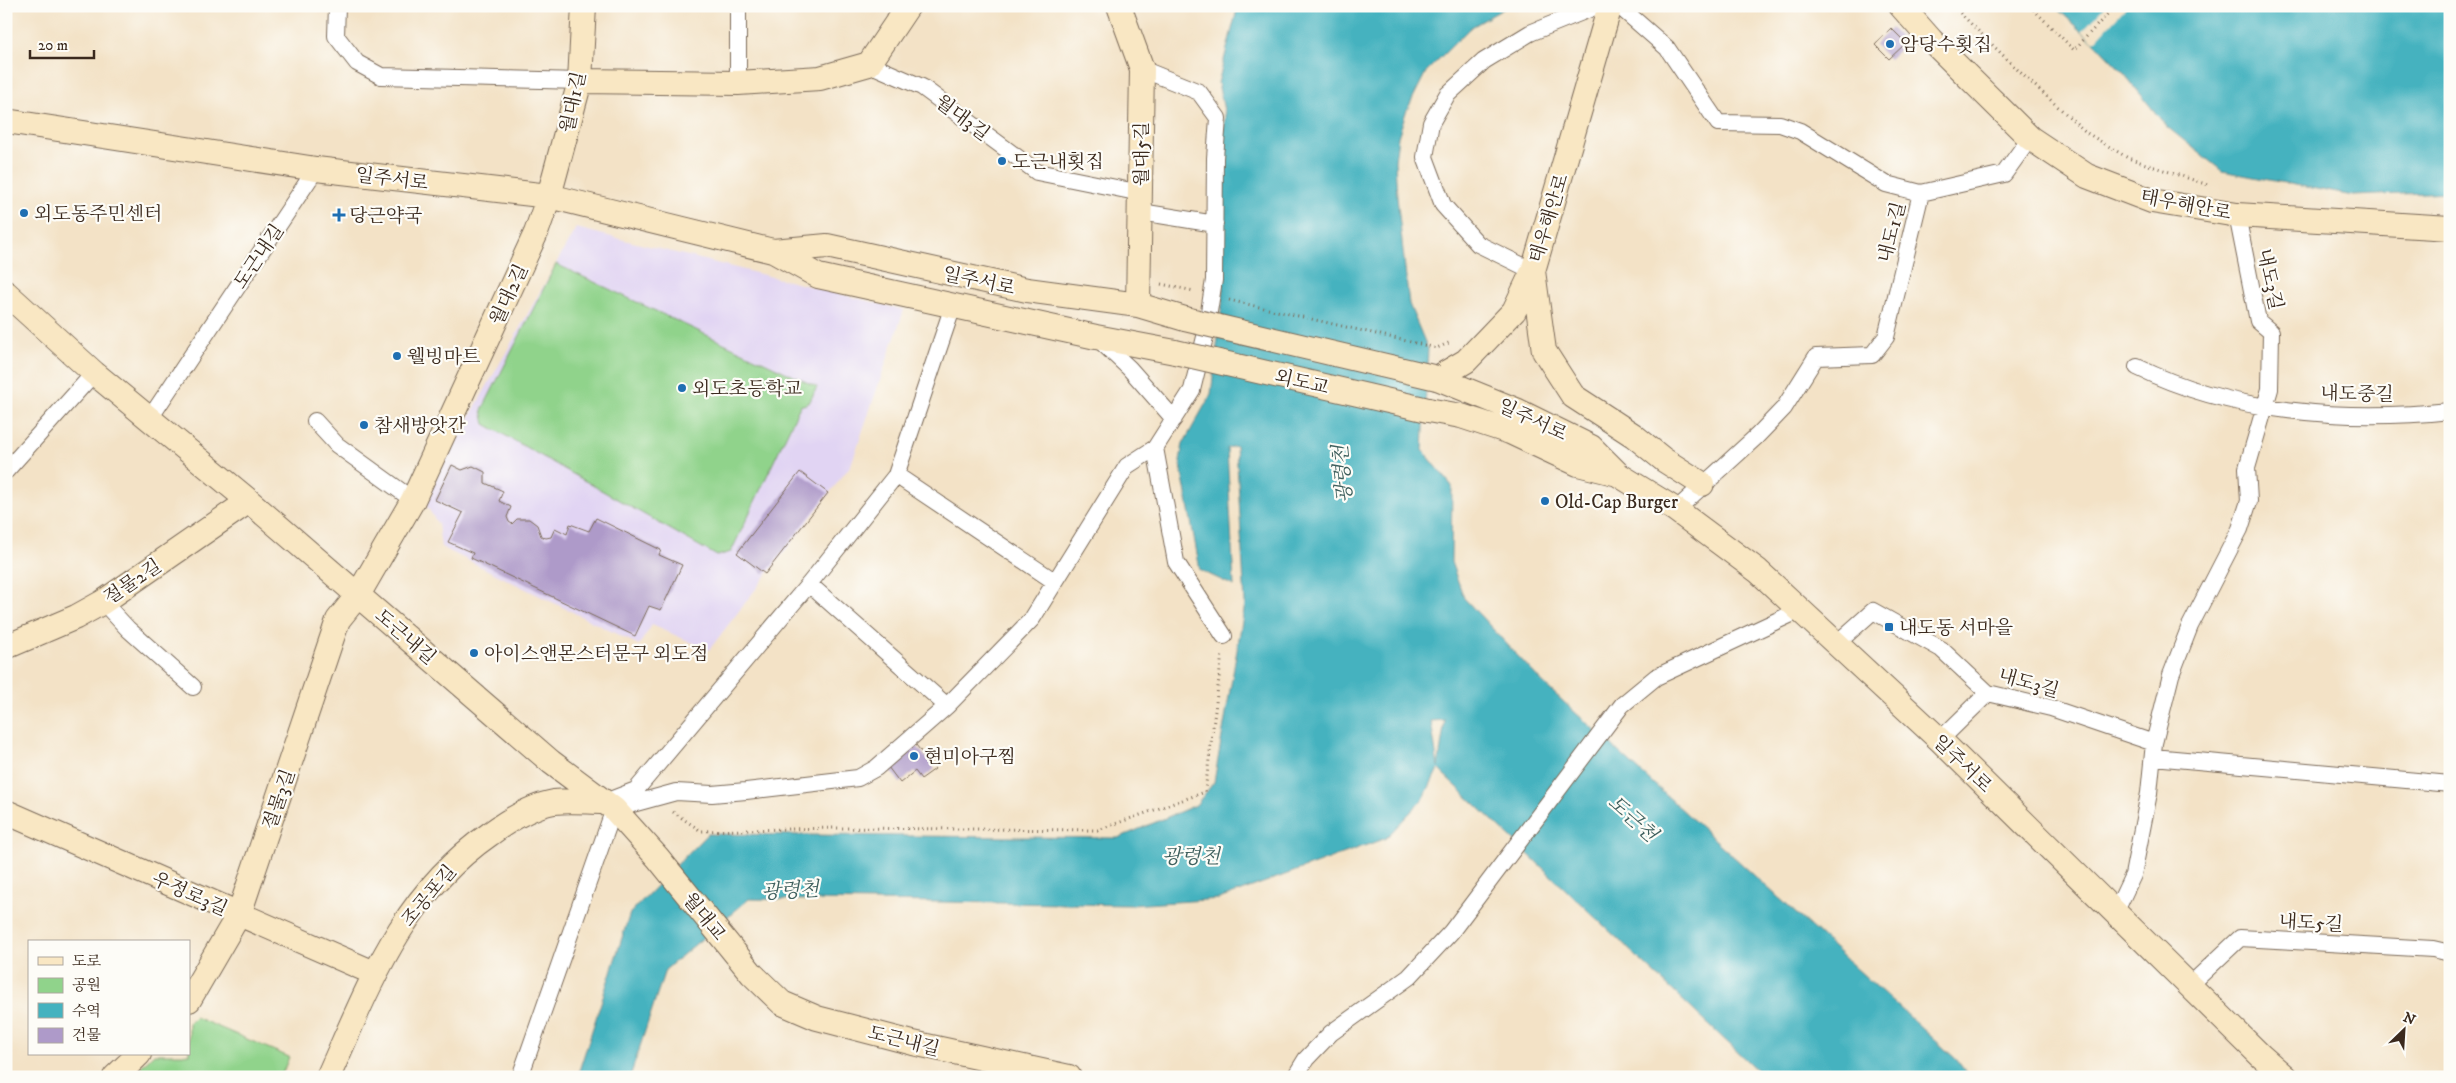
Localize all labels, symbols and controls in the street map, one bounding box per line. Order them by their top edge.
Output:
scale bar [30,28,94,60]
place label: 암당수횟집 [1900,34,1992,57]
text: 20 m [38,36,68,55]
marker: 암당수횟집 [1884,38,1896,50]
street label: 월대1길 [556,70,591,135]
street label: 월대3길 [930,90,994,146]
street label: 월대5길 [1131,122,1154,186]
place label: 도근내횟집 [1012,151,1104,174]
marker: 도근내횟집 [996,155,1008,167]
street label: 일주서로 [354,164,430,195]
street label: 태우해안로 [1525,171,1574,266]
street label: 태우해안로 [2138,185,2233,226]
street label: 내도1길 [1874,199,1911,265]
place label: 외도동주민센터 [34,203,162,226]
place label: 당근약국 [349,205,422,228]
marker: 외도동주민센터 [18,207,30,219]
marker: 당근약국 [333,209,345,221]
street label: 도근내길 [229,220,289,294]
street label: 내도3길 [2252,247,2287,312]
street label: 월대2길 [485,261,533,329]
street label: 일주서로 [940,263,1017,300]
place label: 웰빙마트 [407,346,480,369]
marker: 웰빙마트 [391,350,403,362]
street label: 외도교 [1272,365,1331,400]
place label: 외도초등학교 [692,378,802,401]
marker: 외도초등학교 [676,382,688,394]
street label: 내도중길 [2320,382,2394,407]
street label: 일주서로 [1494,394,1570,446]
place label: 참새방앗간 [374,415,466,438]
marker: 참새방앗간 [358,419,370,431]
water label: 광령천 [1328,442,1358,504]
place label: Old-Cap Burger [1555,491,1678,514]
marker: Old-Cap Burger [1539,495,1551,507]
street label: 절물2길 [100,555,166,610]
street label: 도근내길 [370,604,440,670]
place label: 내도동 서마을 [1899,617,2013,640]
marker: 내도동 서마을 [1883,621,1895,633]
place label: 아이스앤몬스터문구 외도점 [484,643,708,666]
marker: 아이스앤몬스터문구 외도점 [468,647,480,659]
street label: 내도3길 [1996,664,2062,703]
street label: 일주서로 [1928,730,1996,798]
place label: 현미아구찜 [924,746,1016,769]
marker: 현미아구찜 [908,750,920,762]
street label: 절물3길 [258,766,300,833]
water label: 도근천 [1602,790,1663,849]
water label: 광령천 [1162,845,1222,870]
street label: 조공포길 [397,860,462,931]
street label: 우정로3길 [148,867,231,921]
water label: 광령천 [760,877,821,905]
street label: 월대교 [678,888,730,946]
street label: 내도5길 [2278,910,2344,937]
legend [28,940,190,1056]
text: 도로 [72,952,101,971]
text: 공원 [72,976,101,995]
text: 수역 [72,1002,101,1021]
north arrow [2378,1006,2428,1056]
text: N [2400,1009,2419,1030]
street label: 도근내길 [865,1021,942,1061]
text: 건물 [72,1026,101,1045]

